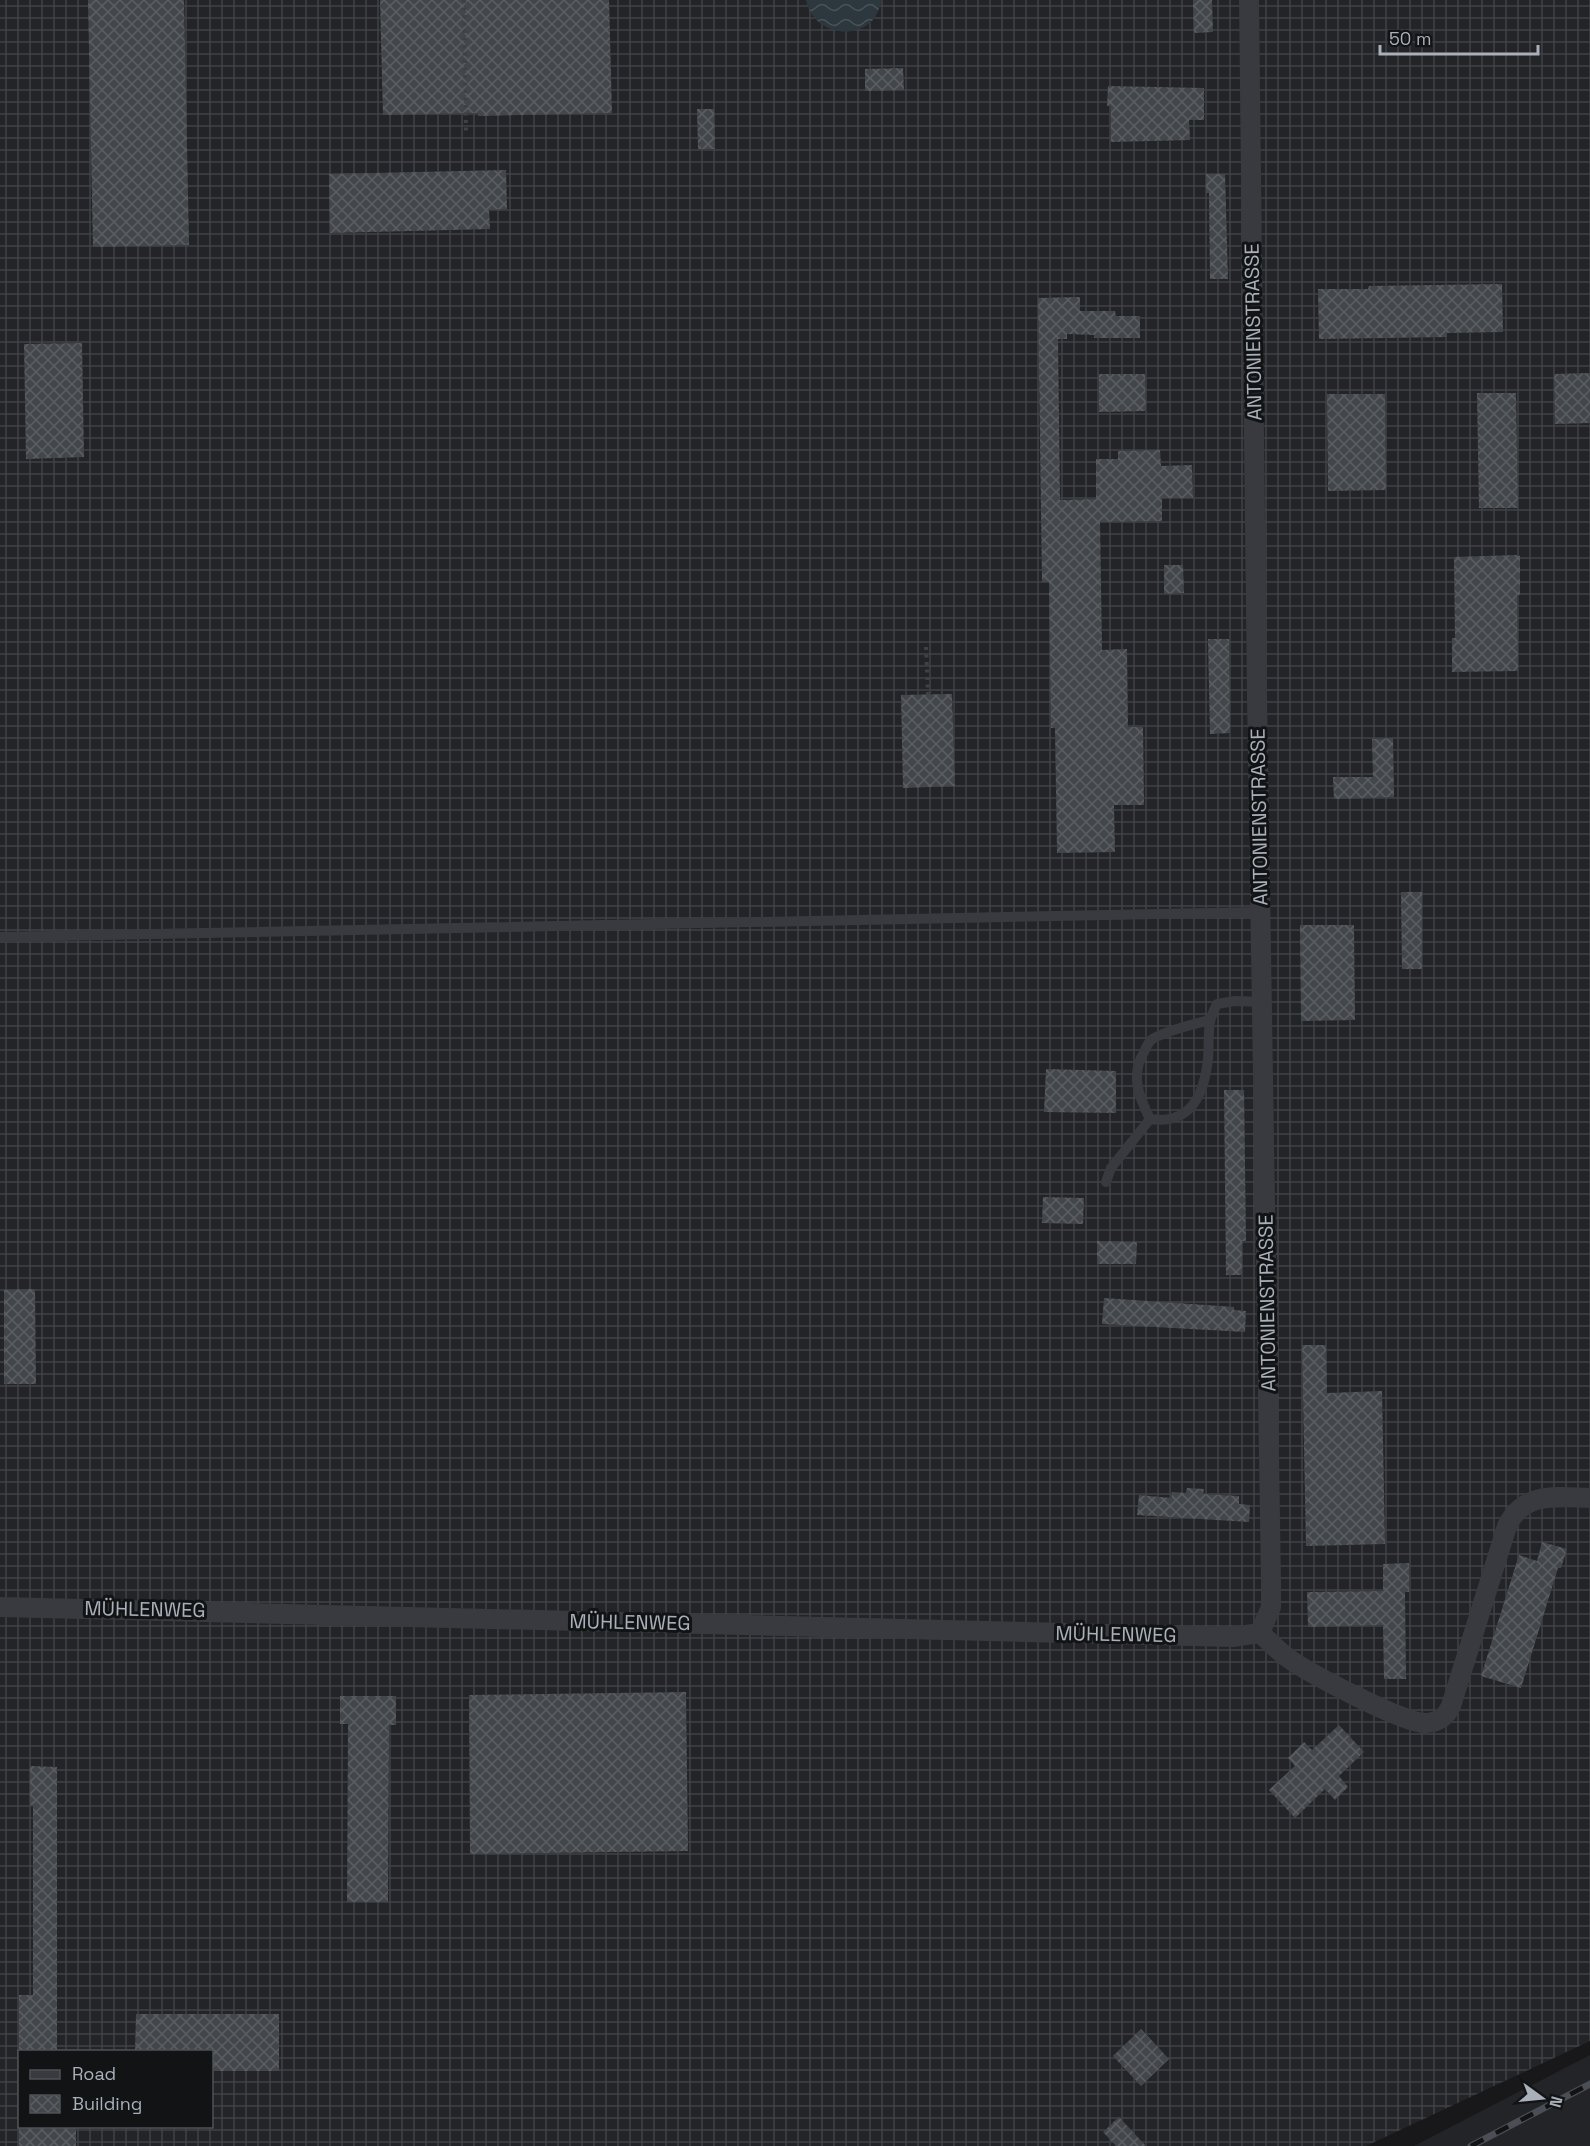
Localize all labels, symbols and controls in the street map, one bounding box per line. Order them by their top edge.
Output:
scale bar [1380,18,1538,56]
text: 50 m [1389,27,1431,50]
street label: ANTONIENSTRASSE [1238,243,1268,421]
street label: ANTONIENSTRASSE [1244,728,1274,906]
street label: ANTONIENSTRASSE [1252,1214,1282,1392]
street label: MÜHLENWEG [84,1595,206,1623]
street label: MÜHLENWEG [569,1608,691,1636]
street label: MÜHLENWEG [1055,1620,1177,1648]
legend [18,2050,213,2128]
text: Road [72,2062,116,2085]
north arrow [1512,2068,1572,2128]
text: Building [72,2092,142,2115]
text: N [1544,2094,1568,2110]

